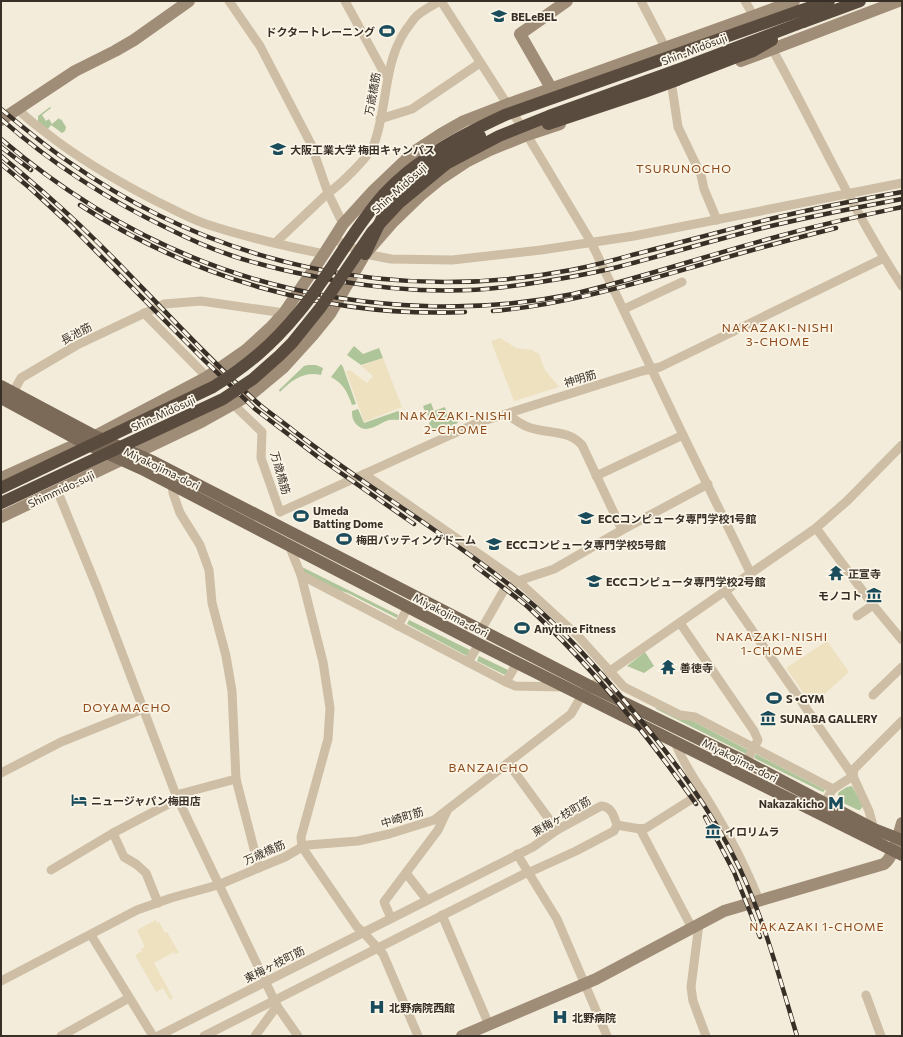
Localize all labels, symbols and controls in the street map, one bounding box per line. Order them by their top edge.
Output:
school or university icon: BELeBEL [490,7,508,25]
place label: BELeBEL [511,10,558,23]
sports icon: ドクタートレーニング [378,22,396,40]
place label: ドクタートレーニング [265,25,375,38]
street label: Shin-Midōsuji [659,30,729,68]
street label: 万歳橋筋 [362,71,382,117]
school or university icon: 大阪工業大学 梅田キャンパス [269,140,287,158]
place label: 大阪工業大学 梅田キャンパス [290,143,435,156]
street label: Shin-Midōsuji [369,160,429,216]
district label: TSURUNOCHO [636,161,732,175]
street label: 長池筋 [58,320,94,346]
district label: NAKAZAKI-NISHI 3-CHOME [722,320,834,348]
street label: 神明筋 [562,367,598,389]
street label: Shin-Midōsuji [129,392,197,434]
district label: NAKAZAKI-NISHI 2-CHOME [400,408,512,436]
street label: Miyakojima-dori [122,444,202,492]
street label: 万歳橋筋 [269,450,293,496]
street label: Shimmido-suji [26,468,97,510]
place label: Umeda Batting Dome [313,504,383,530]
sports icon: Umeda Batting Dome [292,507,310,525]
school or university icon: ECCコンピュータ専門学校1号館 [577,509,595,527]
place label: ECCコンピュータ専門学校1号館 [598,512,757,525]
sports icon: 梅田バッティングドーム [335,530,353,548]
place label: 梅田バッティングドーム [356,533,476,546]
school or university icon: ECCコンピュータ専門学校5号館 [485,535,503,553]
place label: ECCコンピュータ専門学校5号館 [506,538,666,551]
temple icon: 正宣寺 [827,564,845,582]
place label: 正宣寺 [848,567,881,580]
school or university icon: ECCコンピュータ専門学校2号館 [585,572,603,590]
place label: ECCコンピュータ専門学校2号館 [606,575,766,588]
museum icon: モノコト [865,586,883,604]
place label: モノコト [818,589,862,602]
street label: Miyakojima-dori [411,590,491,640]
sports icon: Anytime Fitness [513,619,531,637]
place label: Anytime Fitness [534,622,616,635]
district label: NAKAZAKI-NISHI 1-CHOME [716,629,828,657]
temple icon: 善徳寺 [659,658,677,676]
place label: 善徳寺 [680,661,713,674]
sports icon: S •GYM [765,689,783,707]
place label: S •GYM [786,692,825,705]
district label: DOYAMACHO [83,700,171,714]
museum icon: SUNABA GALLERY [759,709,777,727]
place label: SUNABA GALLERY [780,712,878,725]
street label: Miyakojima-dori [700,735,780,785]
district label: BANZAICHO [449,760,529,774]
hotel icon: ニュージャパン梅田店 [70,791,88,809]
street label: 東梅ヶ枝町筋 [529,793,593,839]
place label: ニュージャパン梅田店 [91,794,201,807]
metro station icon: Nakazakicho [827,794,845,812]
place label: Nakazakicho [759,797,824,810]
street label: 中崎町筋 [379,804,425,830]
museum icon: イロリムラ [704,822,722,840]
place label: イロリムラ [725,825,779,838]
street label: 万歳橋筋 [241,837,287,867]
district label: NAKAZAKI 1-CHOME [749,919,885,933]
street label: 東梅ヶ枝町筋 [242,943,306,985]
hospital icon: 北野病院西館 [368,998,386,1016]
place label: 北野病院西館 [389,1001,455,1014]
hospital icon: 北野病院 [551,1008,569,1026]
place label: 北野病院 [572,1011,616,1024]

